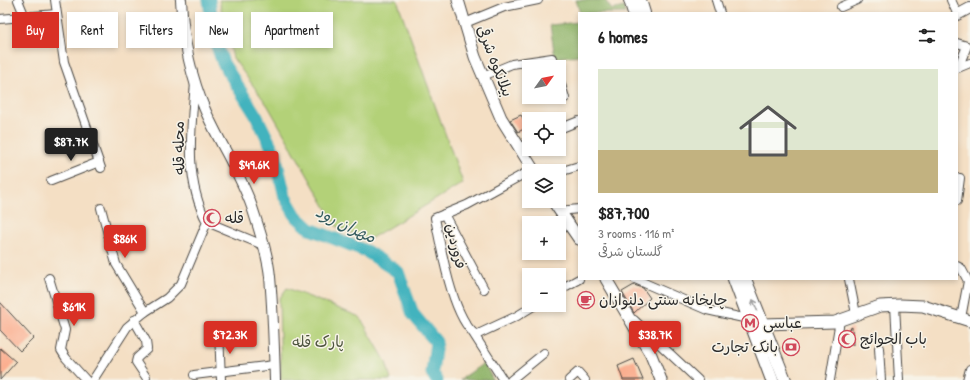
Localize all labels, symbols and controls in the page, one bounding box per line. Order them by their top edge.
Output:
chip: Buy [12,12,59,48]
chip: Rent [67,12,118,48]
chip: Filters [126,12,187,48]
chip: New [195,12,243,48]
chip: Apartment [251,12,333,48]
street label: بیلانکوه شرقی [472,22,519,100]
text: 6 homes [598,25,648,48]
icon: filters [916,25,938,47]
north arrow [522,60,566,104]
map controls [522,60,566,312]
icon: home [732,95,804,167]
button: locate [522,112,566,156]
street label: محله قله [168,121,189,175]
pin: $87.7K [38,128,104,162]
text: $87.7K [54,132,88,150]
pin: $49.6K [221,151,287,185]
text: $49.6K [238,155,270,173]
button: layers [522,164,566,208]
water label: مهران رود [312,200,380,248]
text: $87,700 [598,201,649,224]
place label: قله [225,207,244,228]
mosque icon: قله [202,208,222,228]
button: + [522,216,566,260]
street label: فروردین [441,221,472,271]
text: 3 rooms · 116 m² [598,224,674,242]
pin: $86K [101,225,149,259]
text: $86K [113,229,137,247]
text: گلستان شرقی [598,242,663,260]
button: − [522,268,566,312]
place label: چایخانه سنتی دلنوازان [599,289,728,310]
cafe icon: چایخانه سنتی دلنوازان [576,290,596,310]
pin: $61K [50,293,98,327]
text: $61K [62,297,86,315]
one-way arrow [751,299,758,311]
place label: عباسی [763,312,802,333]
metro station icon: عباسی [740,313,760,333]
pin: $72.3K [197,321,263,355]
pin: $38.7K [622,321,688,355]
text: $72.3K [213,325,247,343]
text: $38.7K [638,325,672,343]
place label: باب الحوائج [860,328,927,349]
mosque icon: باب الحوائج [837,329,857,349]
park label: پارک قله [292,331,344,352]
place label: بانک تجارت [711,336,778,357]
bank icon: بانک تجارت [781,337,801,357]

